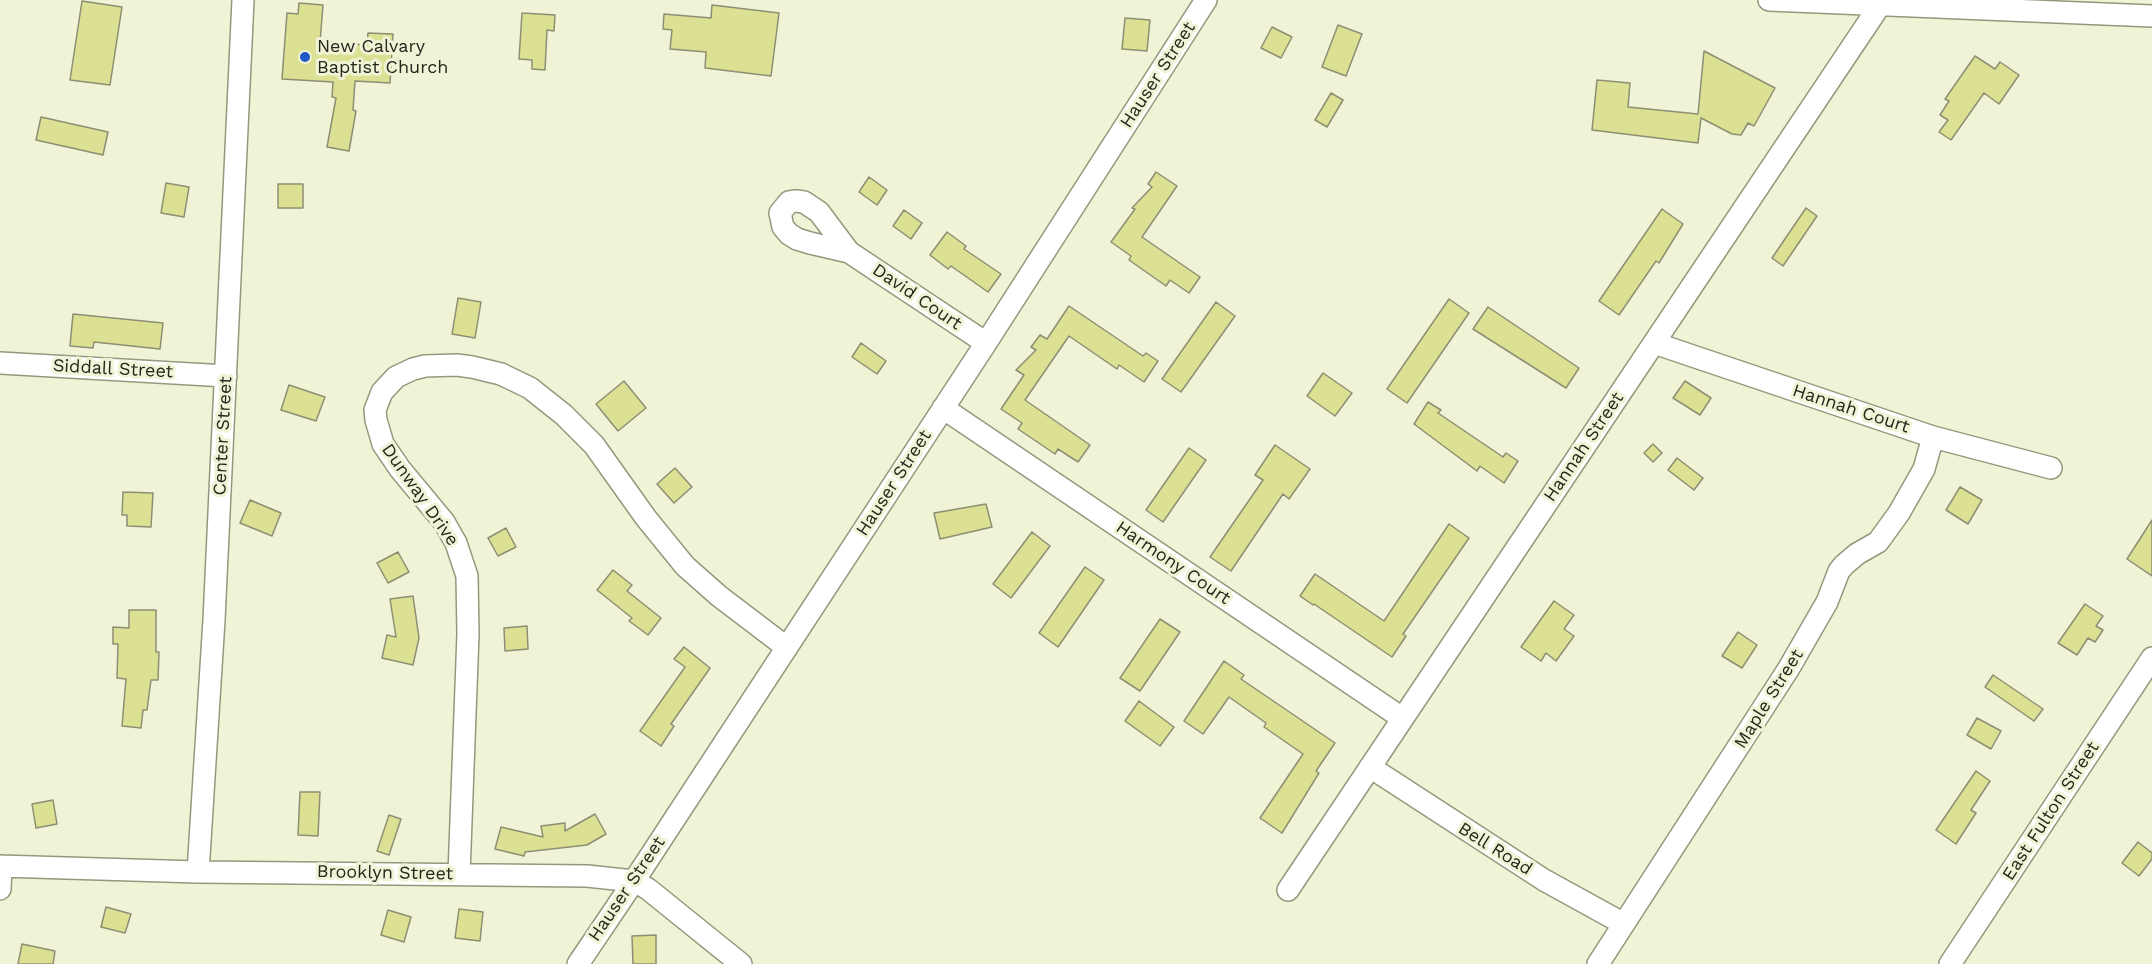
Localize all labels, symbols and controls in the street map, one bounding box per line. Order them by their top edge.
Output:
street label: Hauser Street [1116,18,1200,132]
place label: New Calvary Baptist Church [317,36,448,78]
marker: New Calvary Baptist Church [298,50,312,64]
street label: David Court [868,259,966,335]
street label: Siddall Street [52,355,174,383]
street label: Center Street [209,376,237,496]
street label: Hannah Court [1790,380,1912,438]
street label: Hannah Street [1539,388,1629,506]
street label: Hauser Street [852,426,936,540]
street label: Dunway Drive [377,440,463,550]
street label: Harmony Court [1112,517,1234,609]
street label: Maple Street [1730,645,1808,753]
street label: East Fulton Street [1998,738,2104,884]
street label: Bell Road [1454,818,1536,880]
street label: Hauser Street [584,832,670,946]
street label: Brooklyn Street [317,861,453,885]

